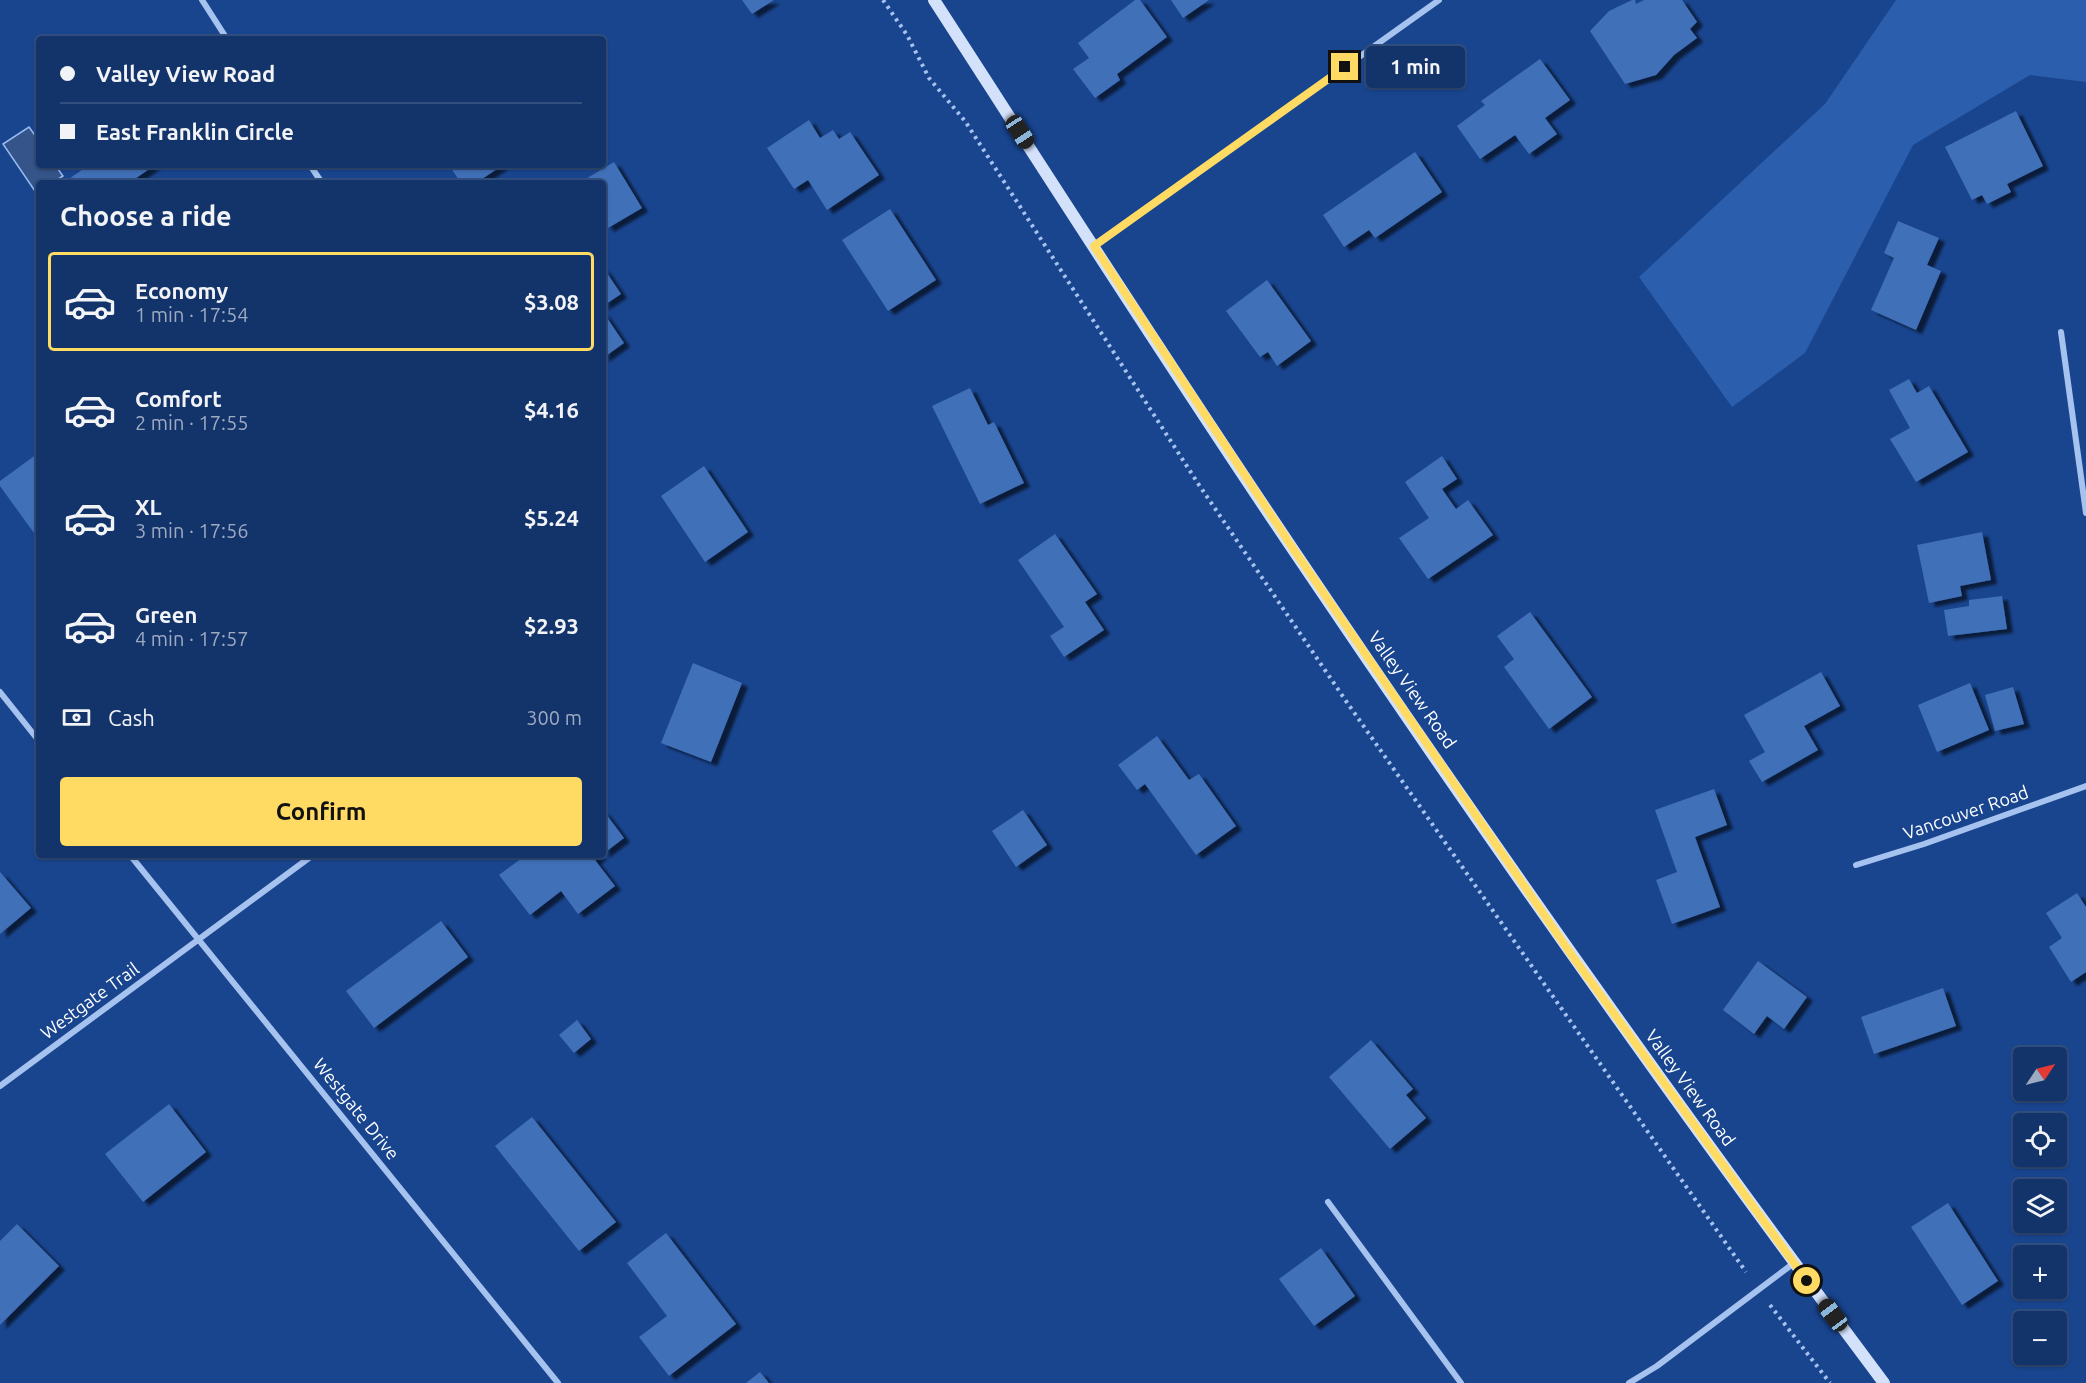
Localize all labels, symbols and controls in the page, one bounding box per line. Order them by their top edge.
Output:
callout: 1 min [1366,46,1465,88]
route end [1331,53,1358,80]
text: 1 min [1390,55,1441,78]
text: Valley View Road [96,61,275,86]
car [1003,112,1037,152]
text: East Franklin Circle [96,119,294,144]
text: Choose a ride [60,201,232,231]
icon: car [63,275,117,329]
text: Economy [135,278,228,303]
text: $3.08 [524,289,579,314]
text: 1 min · 17:54 [135,303,249,326]
icon: car [63,383,117,437]
text: Comfort [135,386,222,411]
text: $4.16 [524,397,579,422]
text: 2 min · 17:55 [135,411,249,434]
icon: car [63,491,117,545]
text: XL [135,494,162,519]
text: $5.24 [524,505,579,530]
text: 3 min · 17:56 [135,519,249,542]
icon: car [63,599,117,653]
text: Green [135,602,197,627]
text: $2.93 [524,613,579,638]
text: 4 min · 17:57 [135,627,249,650]
street label: Valley View Road [1365,627,1461,752]
icon: cash [60,701,93,734]
text: Cash [108,705,155,730]
text: 300 m [526,706,582,729]
button: Confirm [60,777,582,846]
street label: Vancouver Road [1901,781,2031,843]
street label: Westgate Trail [36,958,143,1042]
street label: Valley View Road [1642,1026,1740,1149]
north arrow [2013,1047,2067,1101]
map controls [2013,1047,2067,1365]
street label: Westgate Drive [310,1054,404,1163]
button: locate [2013,1113,2067,1167]
button: layers [2013,1179,2067,1233]
button: + [2013,1245,2067,1299]
route start [1793,1267,1820,1294]
car [1815,1295,1851,1335]
button: − [2013,1311,2067,1365]

